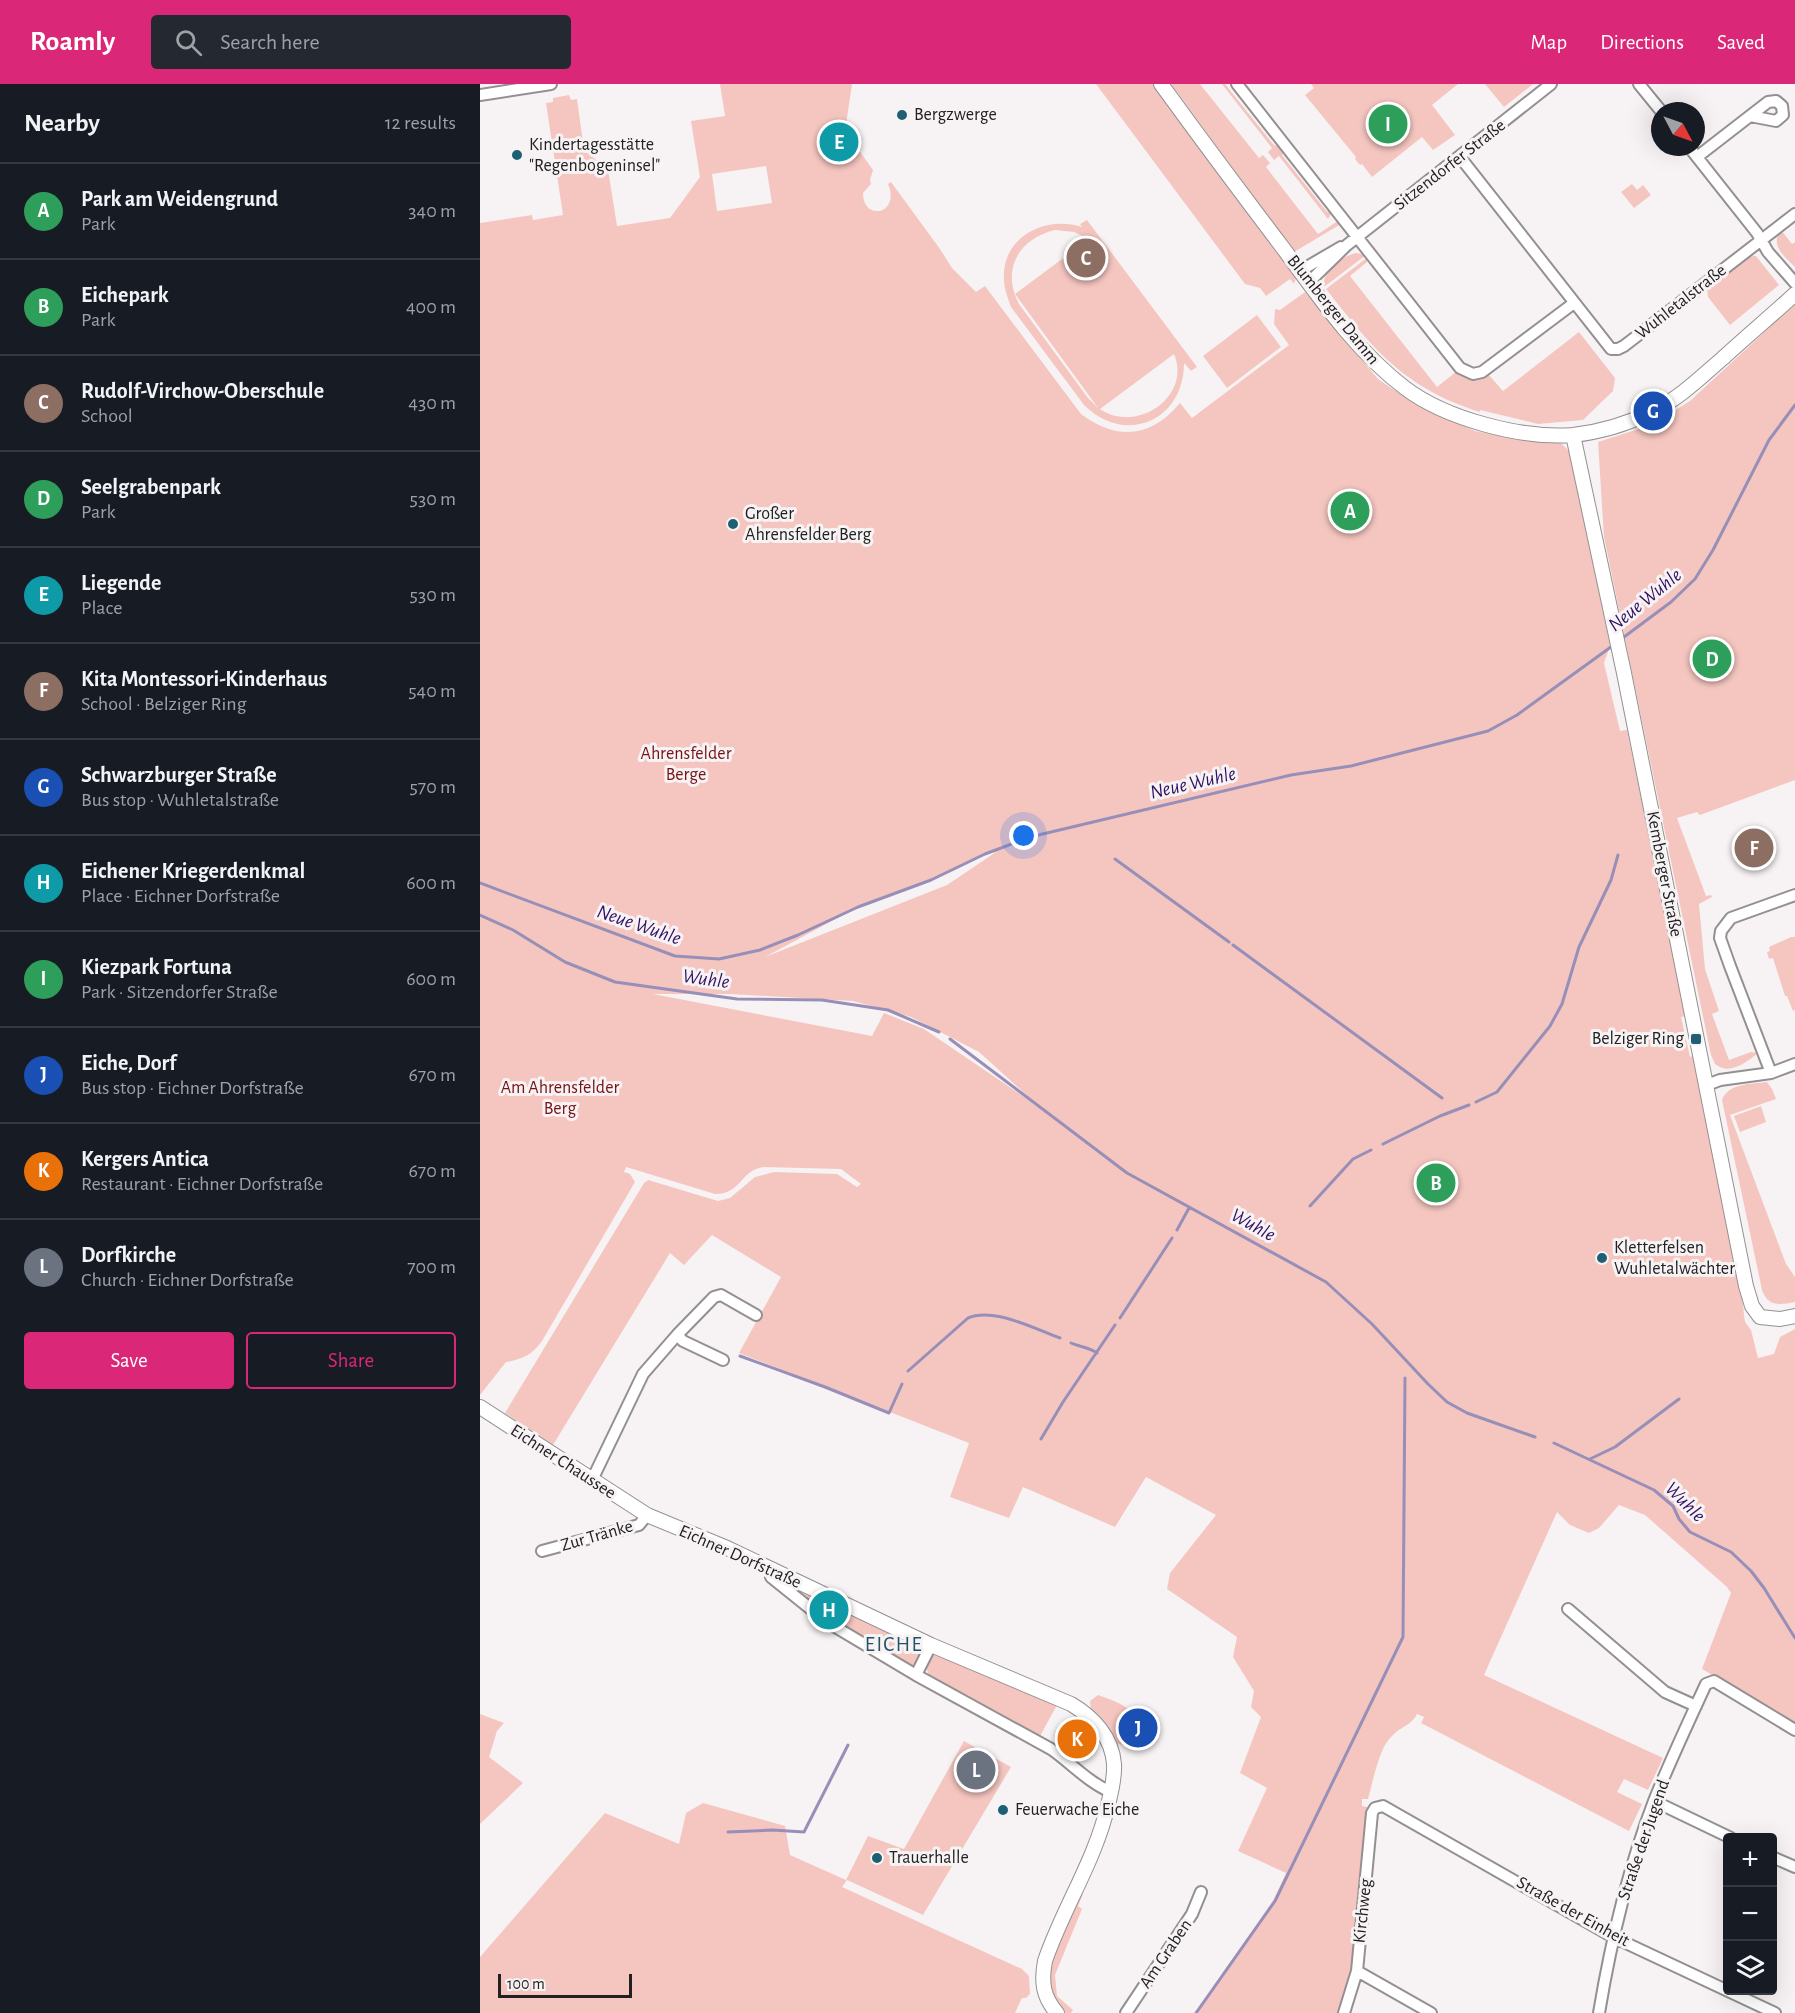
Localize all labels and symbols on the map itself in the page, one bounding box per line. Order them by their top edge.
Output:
pin: I [1368,102,1408,147]
north arrow [1651,102,1705,156]
place label: Bergzwerge [914,106,997,124]
marker: Bergzwerge [895,108,909,122]
street label: Sitzendorfer Straße [1391,116,1509,214]
pin: E [820,120,858,164]
place label: Kindertagesstätte "Regenbogeninsel" [529,136,660,175]
marker: Kindertagesstätte "Regenbogeninsel" [510,148,524,162]
pin: C [1066,236,1106,280]
street label: Blumberger Damm [1283,252,1383,368]
street label: Wuhletalstraße [1632,261,1730,343]
pin: G [1634,388,1672,434]
pin: A [1330,488,1370,534]
place label: Großer Ahrensfelder Berg [745,505,872,544]
marker: Großer Ahrensfelder Berg [726,517,740,531]
water label: Neue Wuhle [1605,564,1686,635]
pin: D [1692,636,1732,682]
park label: Ahrensfelder Berge [641,745,732,784]
water label: Neue Wuhle [1148,763,1238,803]
street label: Kemberger Straße [1643,810,1685,938]
your location [1009,821,1038,850]
pin: F [1734,826,1774,870]
water label: Neue Wuhle [594,901,684,949]
water label: Wuhle [681,966,731,992]
place label: Belziger Ring [1592,1030,1684,1048]
marker: Belziger Ring [1689,1032,1703,1046]
park label: Am Ahrensfelder Berg [501,1079,619,1118]
pin: B [1416,1160,1456,1206]
water label: Wuhle [1227,1205,1279,1245]
place label: Kletterfelsen Wuhletalwächter [1614,1239,1735,1278]
marker: Kletterfelsen Wuhletalwächter [1595,1251,1609,1265]
street label: Eichner Chaussee [507,1421,619,1503]
water label: Wuhle [1661,1478,1709,1526]
street label: Zur Tränke [559,1517,635,1555]
street label: Eichner Dorfstraße [676,1522,804,1592]
pin: H [810,1588,848,1633]
district label: EICHE [865,1634,923,1655]
pin: J [1118,1706,1158,1750]
pin: K [1058,1716,1096,1762]
pin: L [956,1748,996,1792]
street label: Straße der Jugend [1615,1777,1673,1903]
place label: Feuerwache Eiche [1015,1801,1139,1819]
marker: Feuerwache Eiche [996,1803,1010,1817]
place label: Trauerhalle [889,1849,969,1867]
marker: Trauerhalle [870,1851,884,1865]
street label: Straße der Einheit [1514,1874,1633,1951]
street label: Kirchweg [1351,1878,1375,1944]
street label: Am Graben [1136,1916,1196,1992]
scale bar [498,1971,632,1998]

